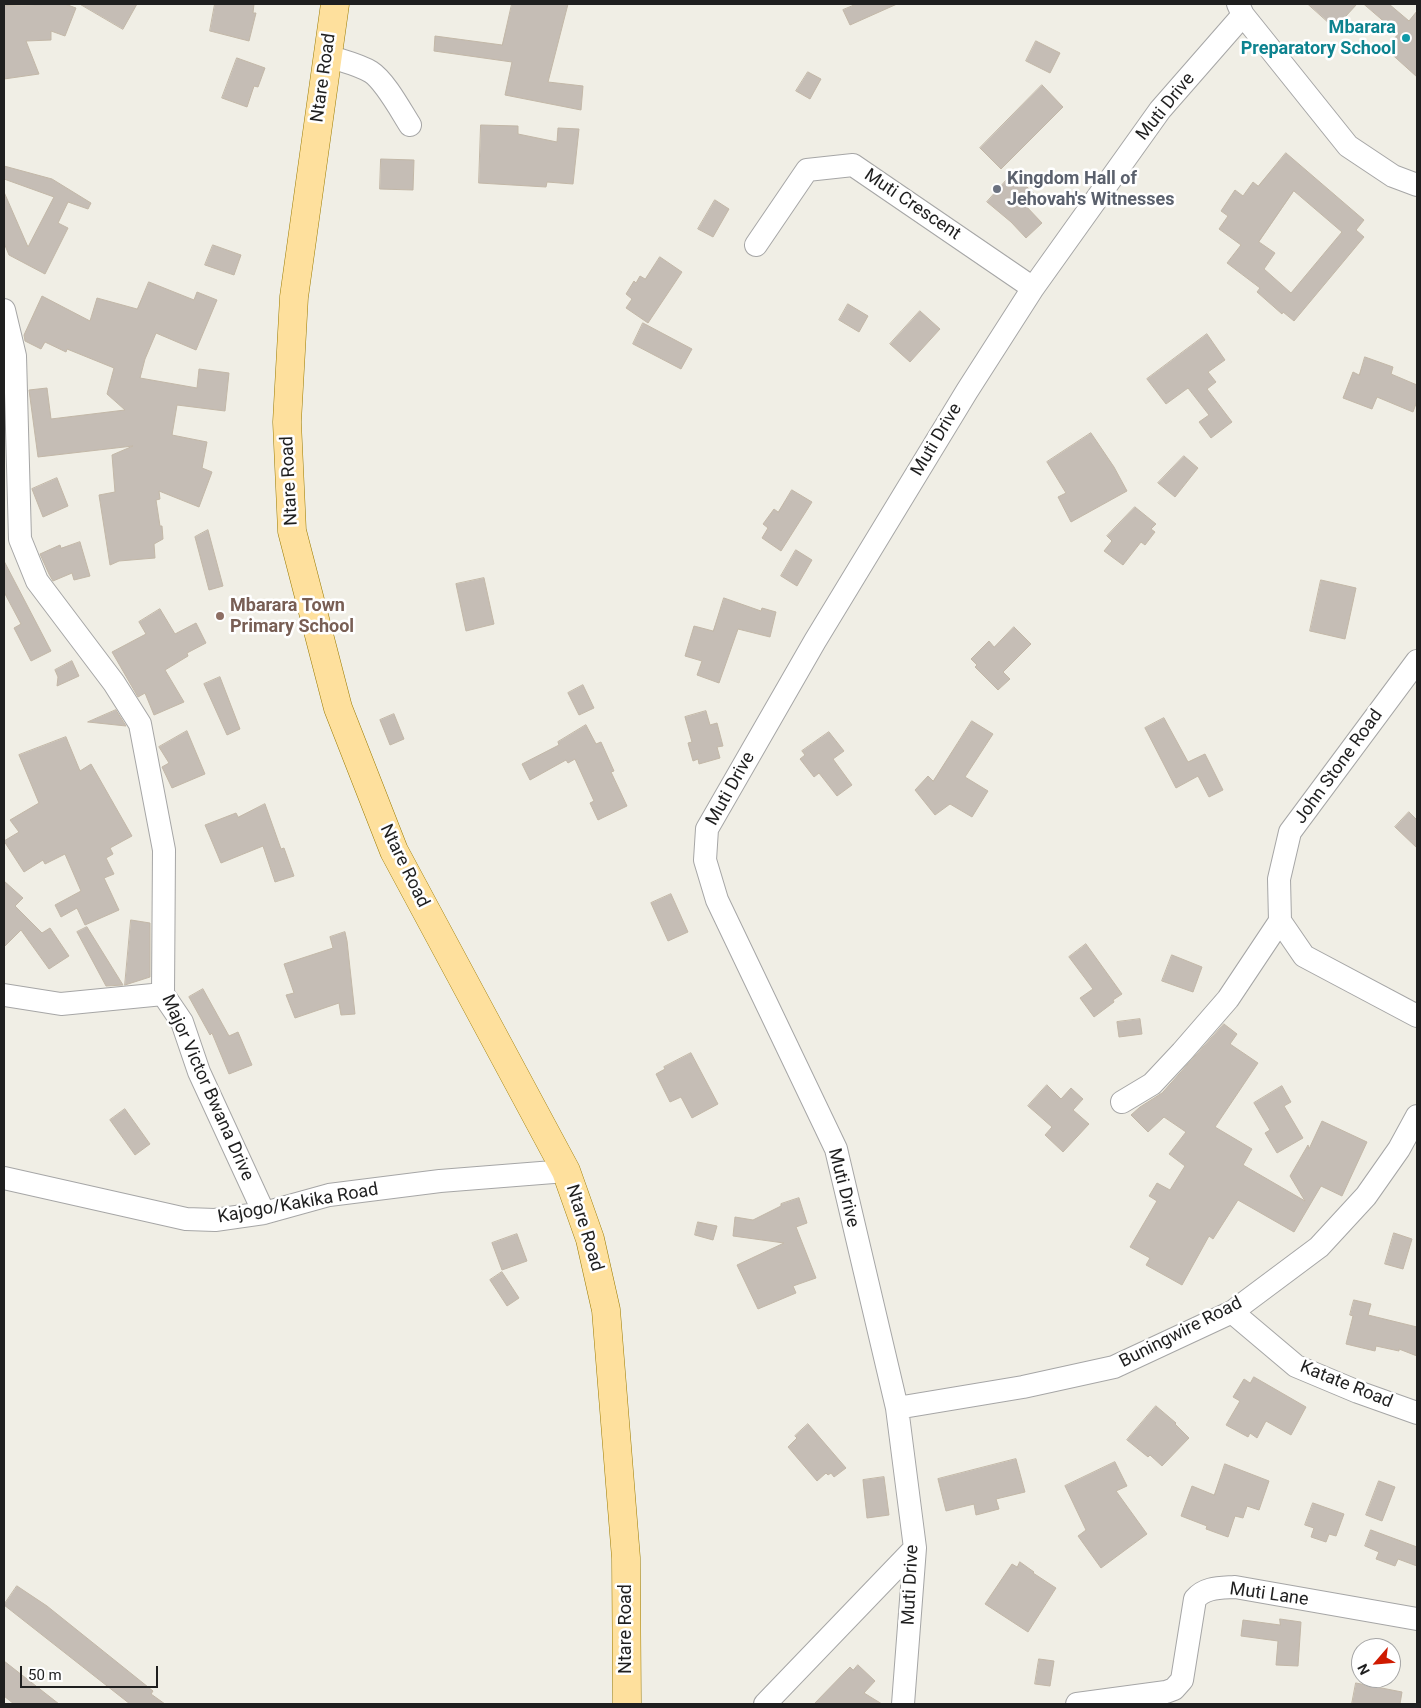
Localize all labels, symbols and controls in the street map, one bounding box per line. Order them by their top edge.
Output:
place label: Mbarara Preparatory School [1241,17,1396,59]
street label: Ntare Road [307,32,341,124]
marker: Mbarara Preparatory School [1400,32,1412,44]
street label: Muti Drive [1132,69,1200,145]
street label: Muti Crescent [860,165,964,245]
place label: Kingdom Hall of Jehovah's Witnesses [1007,168,1175,210]
marker: Kingdom Hall of Jehovah's Witnesses [991,183,1003,195]
street label: Muti Drive [907,400,967,480]
street label: Ntare Road [277,436,303,526]
place label: Mbarara Town Primary School [230,595,354,638]
marker: Mbarara Town Primary School [214,610,226,622]
street label: John Stone Road [1290,705,1388,829]
street label: Muti Drive [702,748,760,830]
street label: Ntare Road [375,821,433,911]
street label: Major Victor Bwana Drive [156,992,258,1184]
street label: Muti Drive [823,1146,863,1230]
street label: Kajogo/Kakika Road [216,1179,380,1229]
street label: Ntare Road [561,1182,607,1274]
street label: Buningwire Road [1116,1293,1246,1373]
street label: Katate Road [1297,1357,1395,1413]
street label: Muti Drive [898,1544,924,1626]
street label: Muti Lane [1228,1579,1310,1611]
street label: Ntare Road [615,1584,637,1674]
north arrow [1351,1638,1401,1688]
scale bar [22,1656,160,1688]
text: N [1354,1661,1373,1677]
text: 50 m [28,1666,62,1684]

